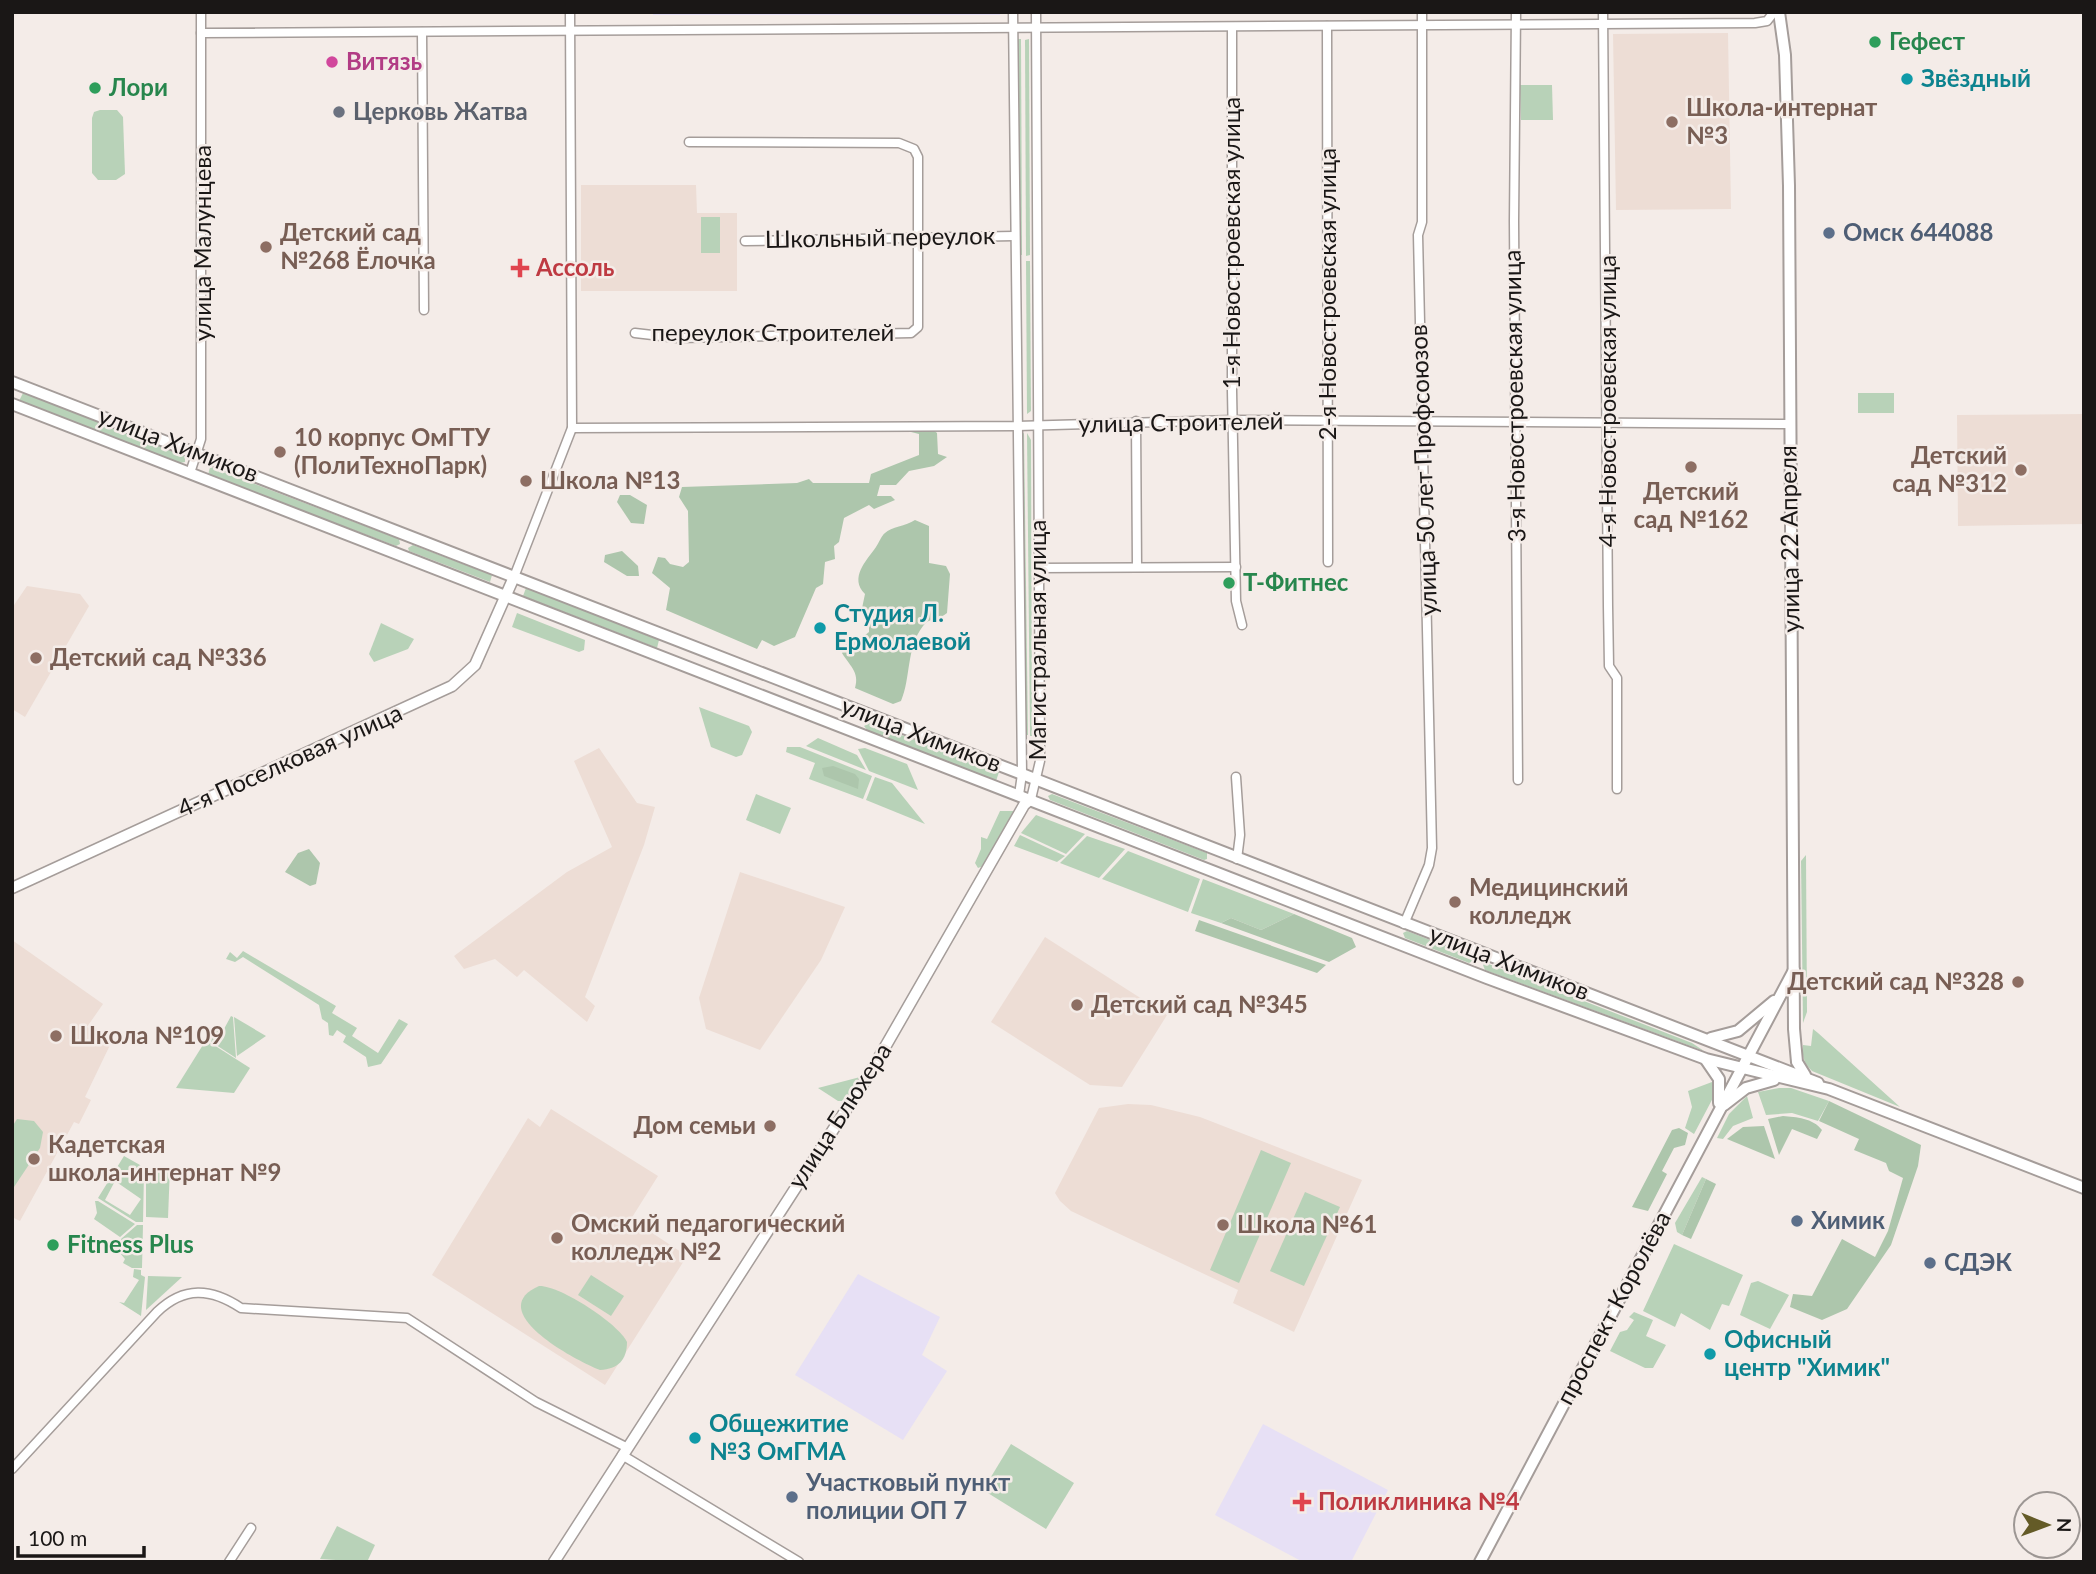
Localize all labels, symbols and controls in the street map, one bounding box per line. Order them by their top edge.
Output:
place label: Гефест [1889,26,1966,55]
marker: Гефест [1867,34,1883,50]
place label: Витязь [346,46,422,75]
marker: Витязь [324,54,340,70]
place label: Звёздный [1921,63,2031,92]
marker: Звёздный [1899,71,1915,87]
place label: Лори [108,72,168,101]
marker: Лори [87,80,103,96]
place label: Школа-интернат №3 [1686,92,1878,149]
place label: Церковь Жатва [353,96,528,125]
street label: 1-я Новостроевская улица [1216,97,1245,389]
marker: Церковь Жатва [331,104,347,120]
marker: Школа-интернат №3 [1664,114,1680,130]
street label: улица Малунцева [187,145,216,341]
street label: 2-я Новостроевская улица [1312,148,1341,440]
place label: Детский сад №268 Ёлочка [280,217,436,274]
place label: Омск 644088 [1843,217,1993,246]
street label: Школьный переулок [764,220,996,253]
marker: Омск 644088 [1821,225,1837,241]
marker: Детский сад №268 Ёлочка [258,239,274,255]
street label: 3-я Новостроевская улица [1496,250,1531,542]
place label: Ассоль [535,252,615,281]
street label: 4-я Новостроевская улица [1592,255,1621,547]
marker: Ассоль [510,258,530,278]
street label: переулок Строителей [652,317,894,346]
street label: улица 50 лет Профсоюзов [1403,324,1442,616]
street label: улица Химиков [94,400,263,487]
street label: улица Строителей [1078,405,1284,438]
place label: 10 корпус ОмГТУ (ПолиТехноПарк) [294,422,491,479]
place label: Детский сад №312 [1892,440,2007,497]
marker: 10 корпус ОмГТУ (ПолиТехноПарк) [272,444,288,460]
street label: улица 22 Апреля [1772,445,1805,633]
marker: Детский сад №162 [1683,459,1699,475]
marker: Детский сад №312 [2013,462,2029,478]
place label: Школа №13 [540,465,680,494]
marker: Школа №13 [518,473,534,489]
place label: Детский сад №162 [1634,476,1748,533]
street label: Магистральная улица [1022,519,1051,761]
place label: Т-Фитнес [1243,567,1349,596]
marker: Т-Фитнес [1221,575,1237,591]
place label: Студия Л. Ермолаевой [834,598,971,655]
marker: Студия Л. Ермолаевой [812,620,828,636]
place label: Детский сад №336 [50,642,267,671]
marker: Детский сад №336 [28,650,44,666]
street label: улица Химиков [837,690,1006,777]
street label: 4-я Поселковая улица [173,697,406,822]
place label: Медицинский колледж [1469,872,1628,929]
marker: Медицинский колледж [1447,894,1463,910]
street label: улица Химиков [1425,918,1594,1005]
place label: Детский сад №328 [1787,966,2004,995]
marker: Детский сад №328 [2010,974,2026,990]
place label: Детский сад №345 [1091,989,1308,1018]
marker: Детский сад №345 [1069,997,1085,1013]
place label: Школа №109 [70,1020,224,1049]
marker: Школа №109 [48,1028,64,1044]
street label: улица Блюхера [781,1037,897,1194]
place label: Дом семьи [633,1110,756,1139]
marker: Дом семьи [762,1118,778,1134]
place label: Кадетская школа-интернат №9 [48,1129,282,1186]
marker: Кадетская школа-интернат №9 [26,1151,42,1167]
place label: Химик [1811,1205,1885,1234]
street label: проспект Королёва [1549,1206,1676,1409]
place label: Омский педагогический колледж №2 [571,1208,845,1265]
place label: Школа №61 [1237,1209,1377,1238]
marker: Химик [1789,1213,1805,1229]
marker: Школа №61 [1215,1217,1231,1233]
place label: Fitness Plus [67,1229,194,1258]
marker: Омский педагогический колледж №2 [549,1230,565,1246]
marker: Fitness Plus [45,1237,61,1253]
place label: СДЭК [1944,1247,2012,1276]
marker: СДЭК [1922,1255,1938,1271]
place label: Офисный центр "Химик" [1724,1324,1890,1381]
marker: Офисный центр "Химик" [1702,1346,1718,1362]
place label: Общежитие №3 ОмГМА [709,1408,849,1465]
marker: Общежитие №3 ОмГМА [687,1430,703,1446]
place label: Участковый пункт полиции ОП 7 [805,1467,1011,1524]
place label: Поликлиника №4 [1318,1486,1520,1515]
marker: Участковый пункт полиции ОП 7 [784,1489,800,1505]
north arrow [2012,1490,2082,1560]
marker: Поликлиника №4 [1292,1492,1312,1512]
scale bar [18,1514,144,1558]
text: N [2053,1518,2076,1533]
text: 100 m [28,1525,87,1550]

